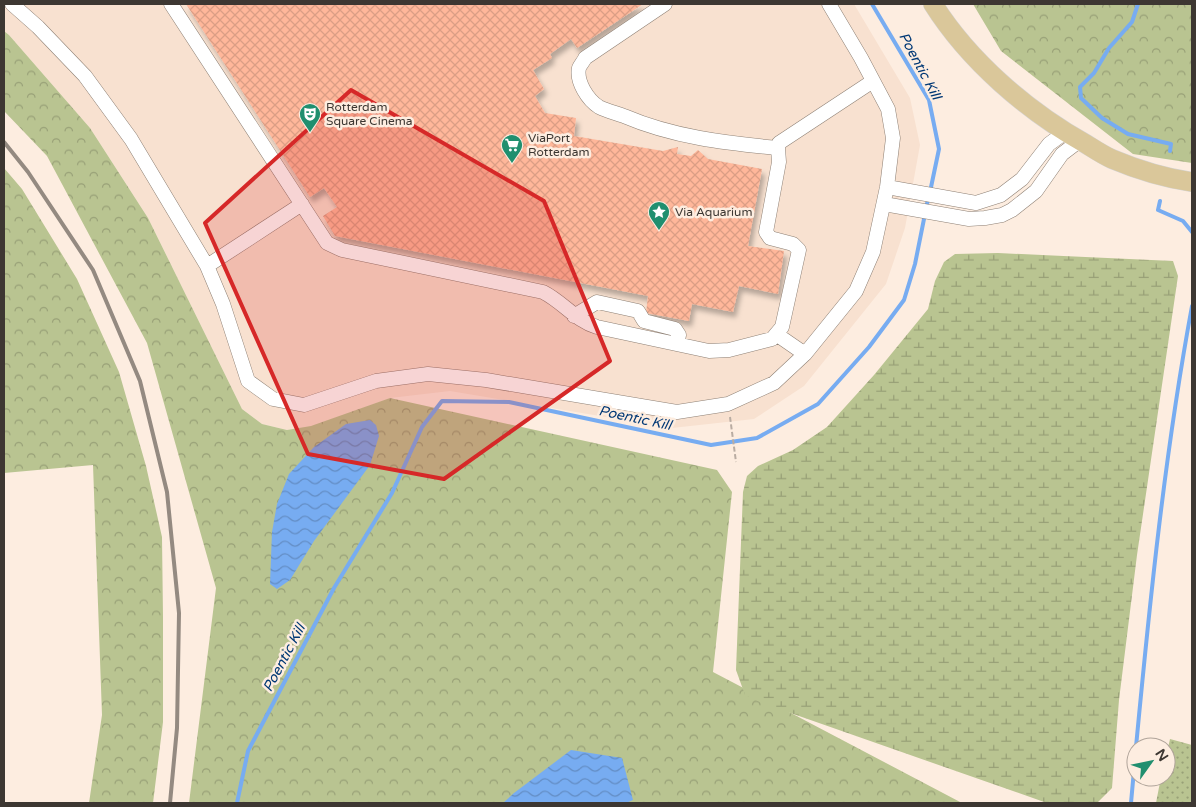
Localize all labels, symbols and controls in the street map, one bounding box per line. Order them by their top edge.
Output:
water label: Poentic Kill [895,29,946,104]
place label: Rotterdam Square Cinema [326,100,413,128]
theatre icon: Rotterdam Square Cinema [298,102,322,133]
place label: ViaPort Rotterdam [528,131,589,159]
supermarket icon: ViaPort Rotterdam [500,133,524,164]
place icon: Via Aquarium [647,200,671,231]
place label: Via Aquarium [675,205,752,219]
water label: Poentic Kill [597,402,674,434]
water label: Poentic Kill [259,620,310,695]
north arrow [1126,737,1176,787]
text: N [1151,746,1172,765]

